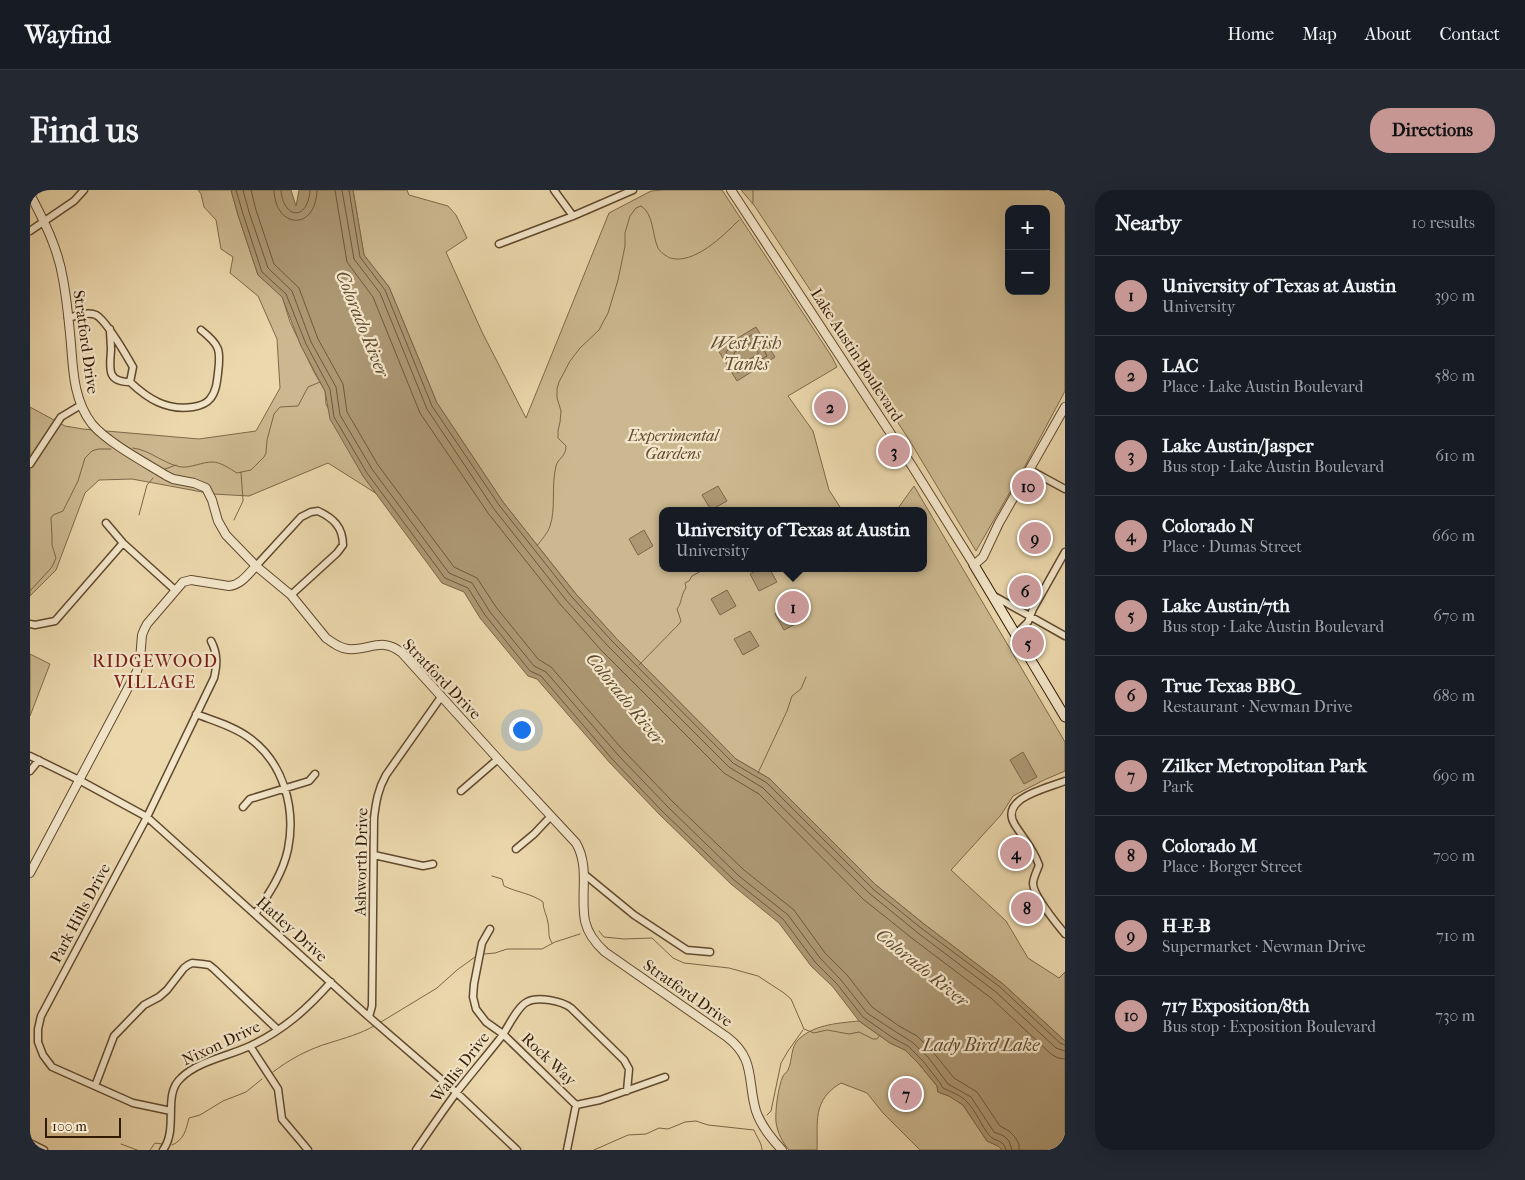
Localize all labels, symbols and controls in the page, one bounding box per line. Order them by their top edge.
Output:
text: Wayfind [25,21,111,49]
text: Home [1227,24,1274,45]
text: Map [1302,24,1337,45]
text: About [1365,24,1411,45]
text: Contact [1439,24,1500,45]
button: Directions [1370,108,1495,153]
text: Find us [30,110,139,151]
map controls [1005,205,1050,295]
button: + [1005,205,1050,250]
text: Nearby [1115,211,1181,235]
text: 10 results [1412,213,1475,232]
button: − [1005,250,1050,295]
water label: Colorado River [331,268,394,382]
text: University of Texas at Austin [1162,275,1396,297]
street label: Lake Austin Boulevard [807,285,907,425]
text: 1 [1128,286,1134,305]
text: 390 m [1434,286,1475,305]
street label: Stratford Drive [69,289,103,395]
text: University [1162,297,1235,316]
water label: West Fish Tanks [710,333,782,375]
text: LAC [1162,355,1198,377]
text: 2 [1127,366,1135,385]
text: 580 m [1434,366,1475,385]
text: Place · Lake Austin Boulevard [1162,377,1363,396]
pin: 2 [814,388,846,426]
park label: Experimental Gardens [627,426,720,463]
pin: 3 [878,432,910,470]
text: Lake Austin/Jasper [1162,435,1314,457]
text: 3 [1128,446,1134,465]
text: 610 m [1435,446,1475,465]
text: Bus stop · Lake Austin Boulevard [1162,457,1384,476]
pin: 10 [1012,467,1044,505]
popup [659,507,927,572]
text: Colorado N [1162,515,1254,537]
text: University of Texas at Austin [676,519,910,541]
pin: 9 [1019,519,1051,557]
text: 4 [1126,526,1136,545]
text: 660 m [1432,526,1475,545]
text: Place · Dumas Street [1162,537,1302,556]
text: University [676,541,749,560]
pin: 6 [1009,572,1041,610]
pin: 1 [777,588,809,626]
text: Lake Austin/7th [1162,595,1290,617]
text: 5 [1128,606,1134,625]
text: 670 m [1433,606,1475,625]
text: Bus stop · Lake Austin Boulevard [1162,617,1384,636]
pin: 5 [1012,624,1044,662]
street label: Stratford Drive [399,635,485,723]
water label: Colorado River [581,649,670,751]
district label: RIDGEWOOD VILLAGE [92,651,218,693]
text: True Texas BBQ [1162,675,1295,697]
text: 6 [1127,686,1135,705]
text: 680 m [1433,686,1475,705]
text: Restaurant · Newman Drive [1162,697,1353,716]
your location [509,717,535,743]
text: Zilker Metropolitan Park [1162,755,1367,777]
text: 7 [1127,766,1135,785]
text: 690 m [1432,766,1475,785]
text: Park [1162,777,1194,796]
street label: Ashworth Drive [351,807,371,917]
pin: 4 [1000,834,1032,872]
text: Colorado M [1162,835,1257,857]
text: 8 [1127,846,1135,865]
text: 700 m [1433,846,1475,865]
text: Place · Borger Street [1162,857,1303,876]
street label: Park Hills Drive [46,860,114,966]
pin: 8 [1011,889,1043,927]
street label: Hatley Drive [253,892,331,966]
text: H-E-B [1162,915,1211,937]
water label: Colorado River [872,924,974,1013]
text: 9 [1127,926,1135,945]
text: 710 m [1436,926,1475,945]
text: Supermarket · Newman Drive [1162,937,1366,956]
street label: Stratford Drive [640,955,736,1031]
text: 717 Exposition/8th [1162,995,1310,1017]
text: 10 [1124,1006,1138,1025]
text: 730 m [1435,1006,1475,1025]
street label: Nixon Drive [179,1016,263,1069]
text: Bus stop · Exposition Boulevard [1162,1017,1376,1036]
street label: Wallis Drive [426,1028,493,1107]
street label: Rock Way [518,1028,581,1090]
water label: Lady Bird Lake [921,1035,1040,1056]
pin: 7 [890,1075,922,1113]
scale bar [45,1115,121,1138]
text: 100 m [52,1118,87,1135]

